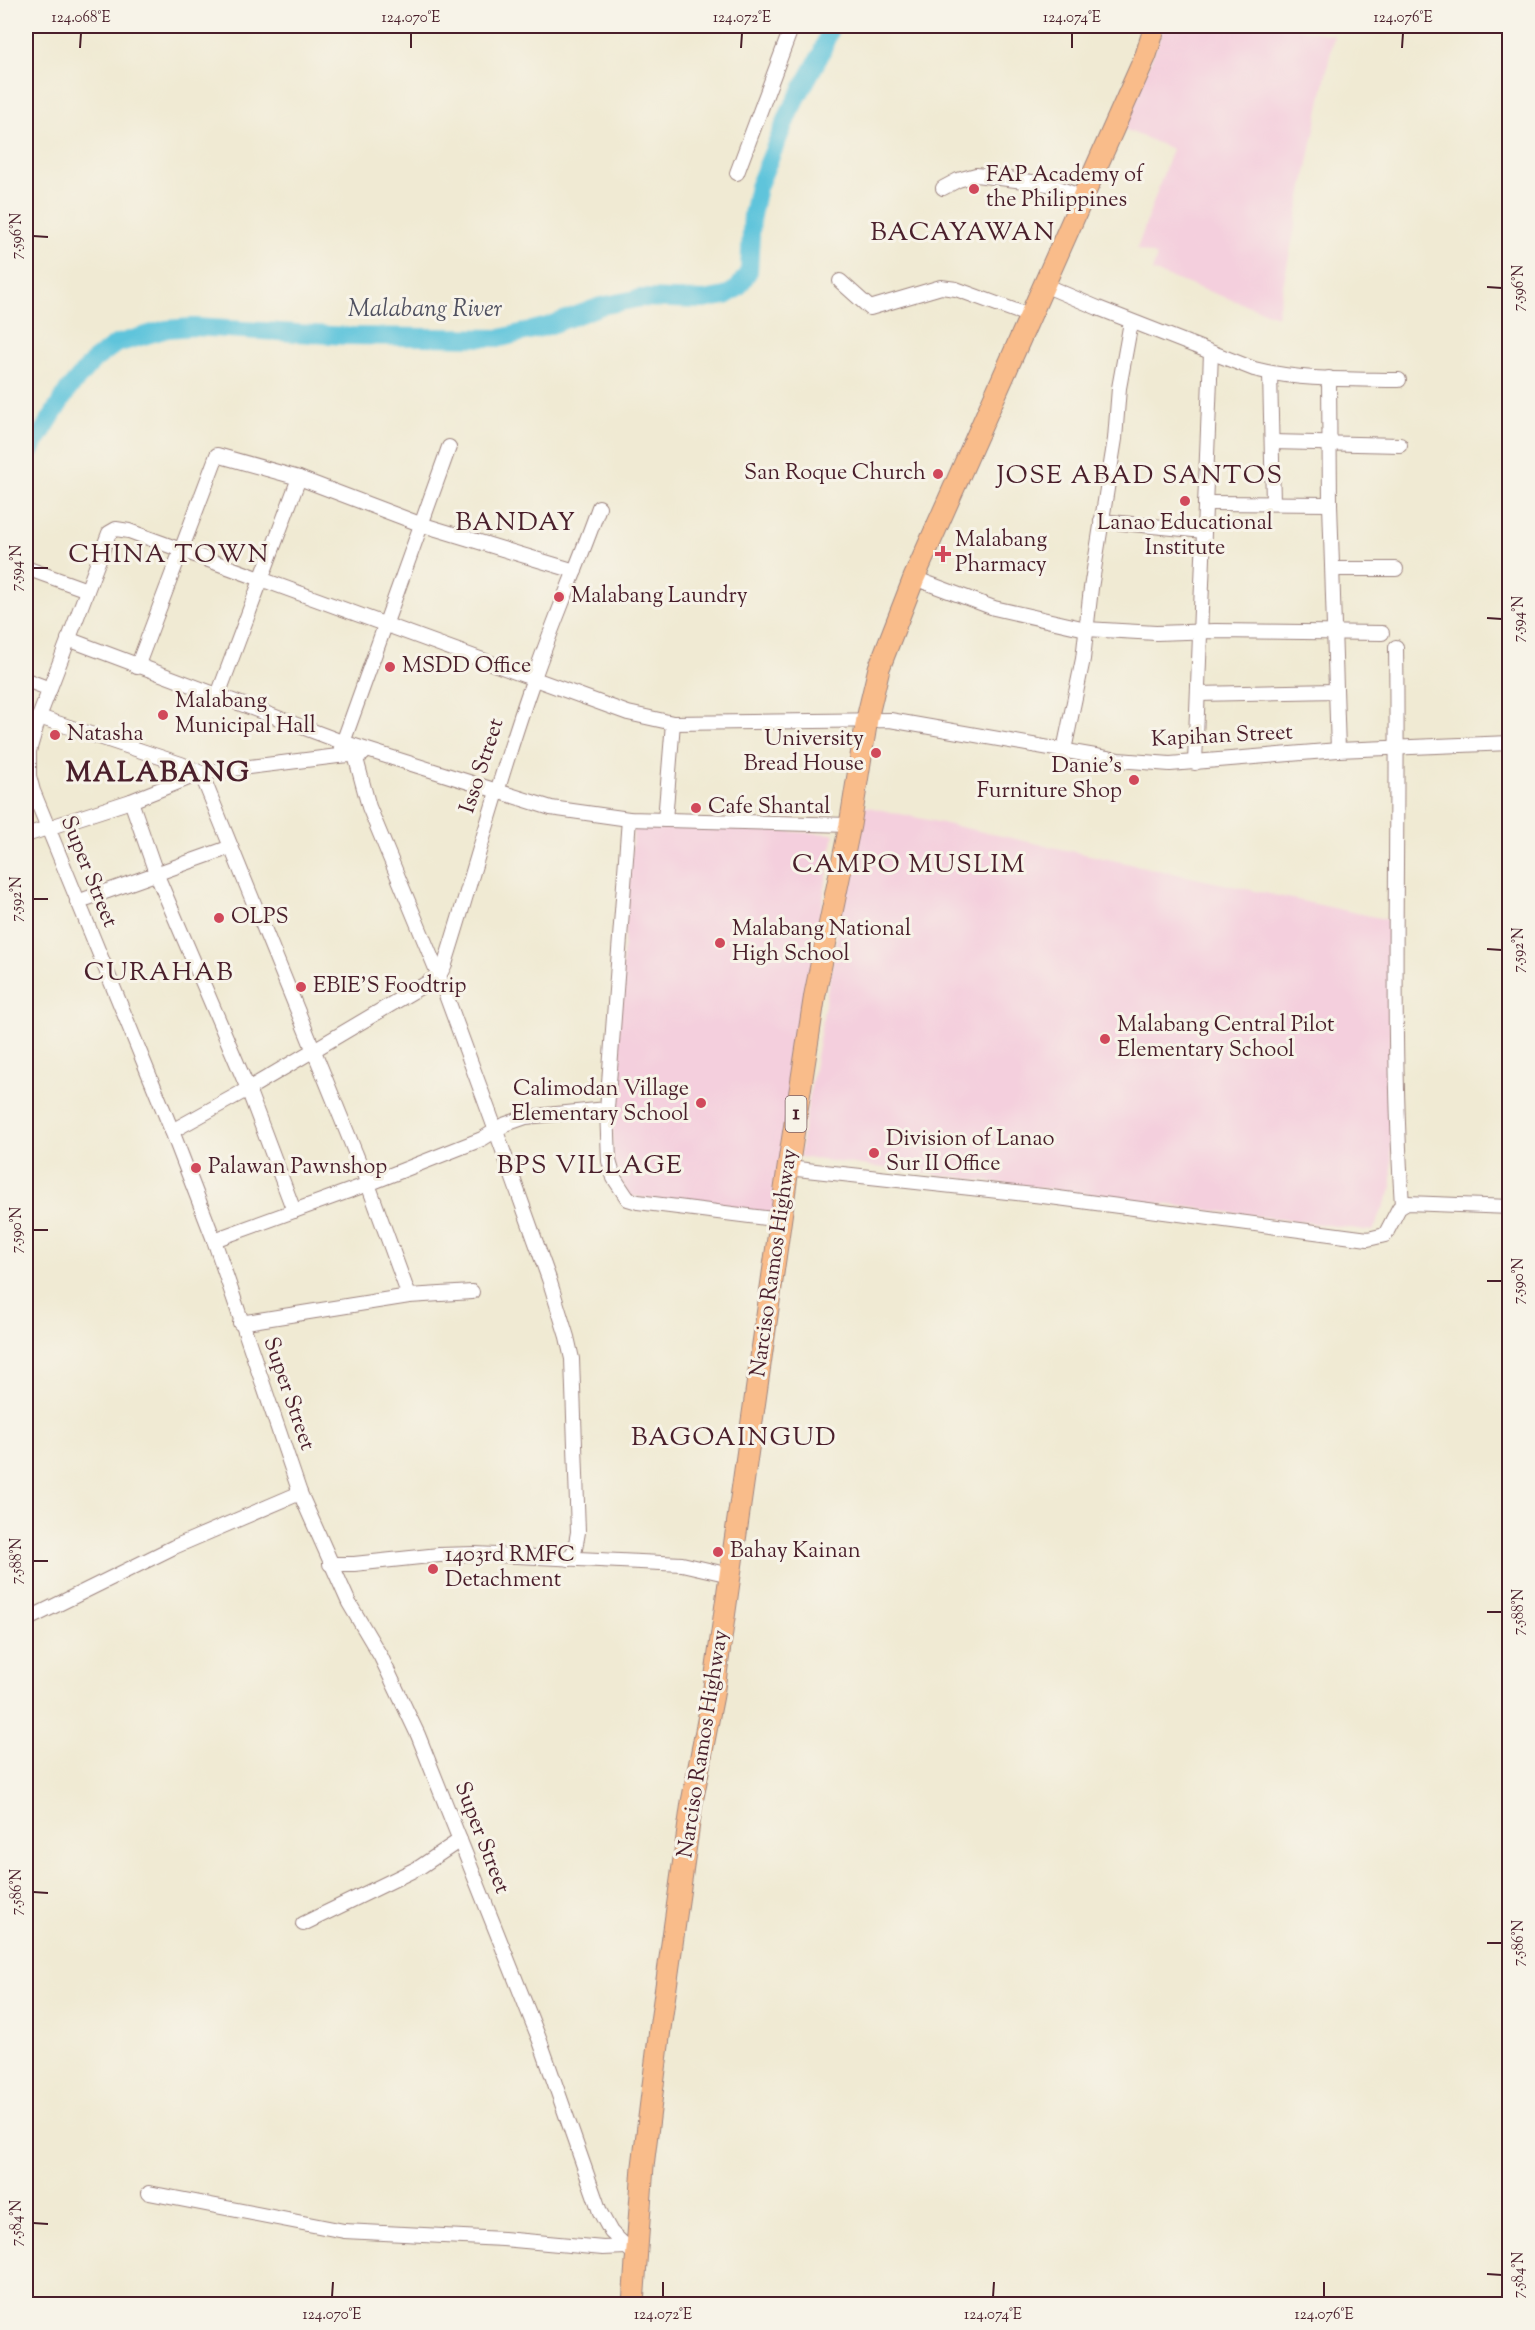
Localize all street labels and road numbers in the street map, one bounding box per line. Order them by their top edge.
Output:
street label: Isso Street [453,714,514,818]
street label: Kapihan Street [1150,717,1294,757]
street label: Super Street [51,811,125,933]
road number: 1 [786,1096,806,1132]
street label: Narciso Ramos Highway [743,1147,807,1379]
street label: Super Street [254,1333,322,1455]
street label: Narciso Ramos Highway [670,1628,738,1860]
street label: Super Street [445,1777,517,1899]

